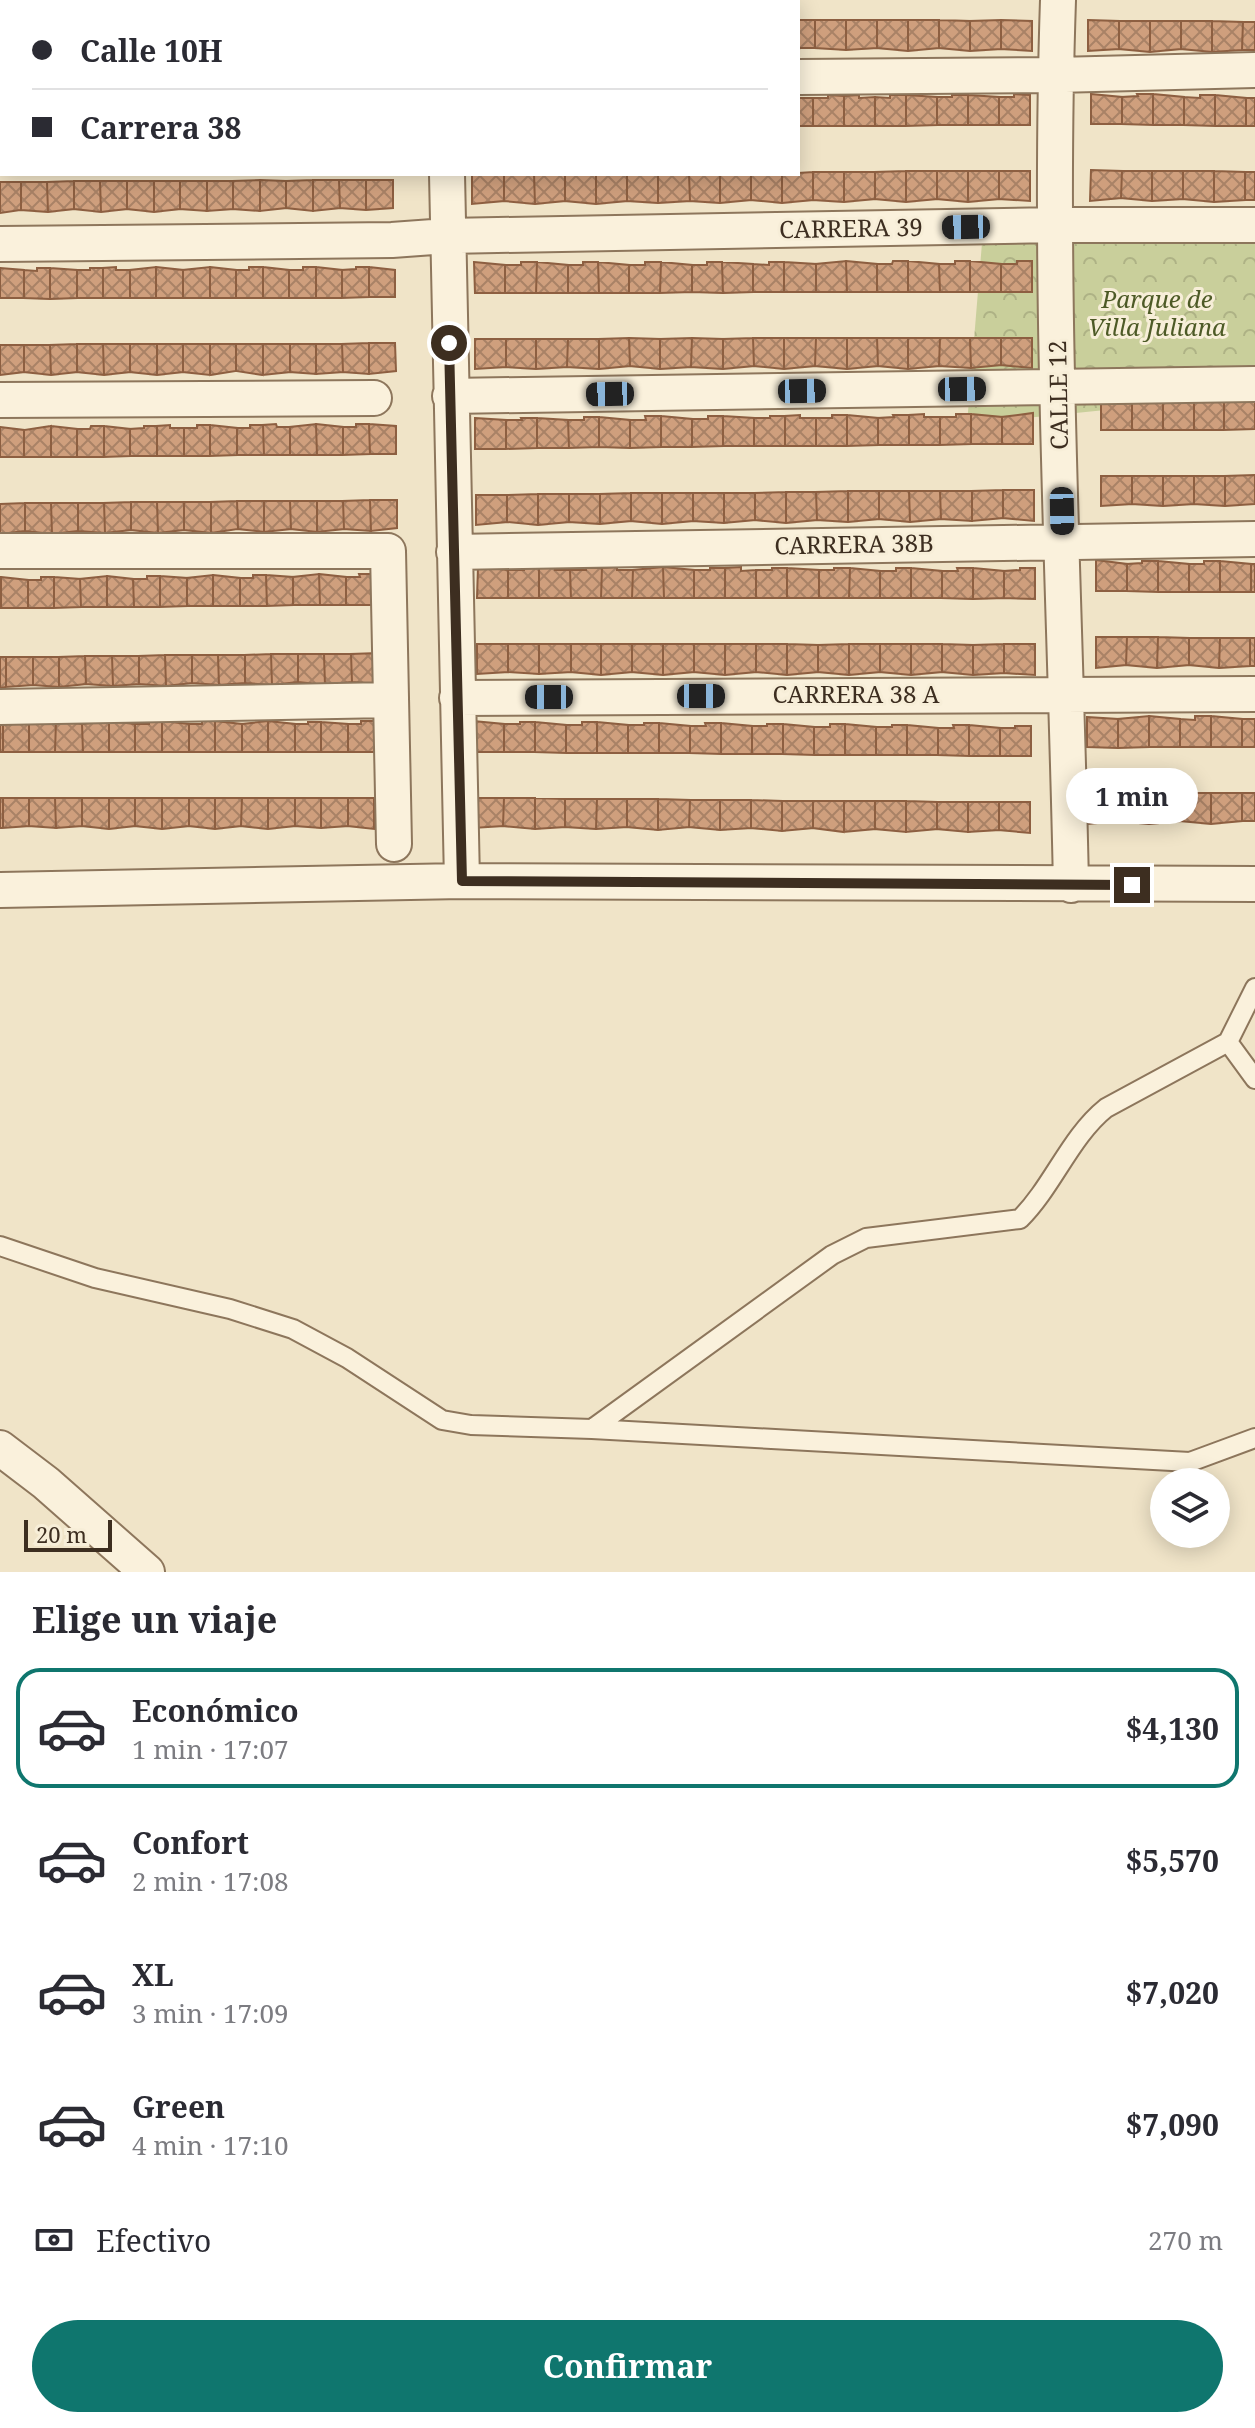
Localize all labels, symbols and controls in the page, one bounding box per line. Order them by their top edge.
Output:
text: Calle 10H [80,30,223,71]
text: Carrera 38 [80,107,241,148]
street label: CARRERA 39 [779,210,923,245]
car [942,215,990,239]
park label: Parque de Villa Juliana [1088,282,1226,343]
route start [431,325,467,361]
street label: CALLE 12 [1040,340,1075,450]
car [938,377,986,401]
car [778,379,826,403]
car [586,382,634,406]
car [1050,487,1074,535]
street label: CARRERA 38B [774,526,934,561]
street label: CARRERA 38 A [773,677,940,710]
car [677,684,725,708]
car [525,685,573,709]
callout: 1 min [1066,769,1198,825]
text: 1 min [1095,778,1169,814]
route end [1114,867,1150,903]
map controls [1150,1468,1230,1548]
button: layers [1150,1468,1230,1548]
scale bar [24,1516,112,1552]
text: 20 m [36,1519,87,1549]
text: Elige un viaje [32,1595,277,1644]
text: Económico [132,1690,299,1731]
icon: car [36,1692,108,1764]
text: $4,130 [1125,1708,1219,1749]
text: 1 min · 17:07 [132,1731,289,1767]
text: Confort [132,1822,249,1863]
icon: car [36,1824,108,1896]
text: $5,570 [1125,1840,1219,1881]
text: 2 min · 17:08 [132,1863,289,1899]
text: XL [132,1954,174,1995]
icon: car [36,1956,108,2028]
text: $7,020 [1125,1972,1219,2013]
text: 3 min · 17:09 [132,1995,289,2031]
text: Green [132,2086,225,2127]
icon: car [36,2088,108,2160]
text: $7,090 [1125,2104,1219,2145]
text: 4 min · 17:10 [132,2127,289,2163]
icon: cash [32,2218,76,2262]
text: Efectivo [96,2220,211,2261]
text: 270 m [1148,2222,1223,2258]
button: Confirmar [32,2320,1223,2412]

